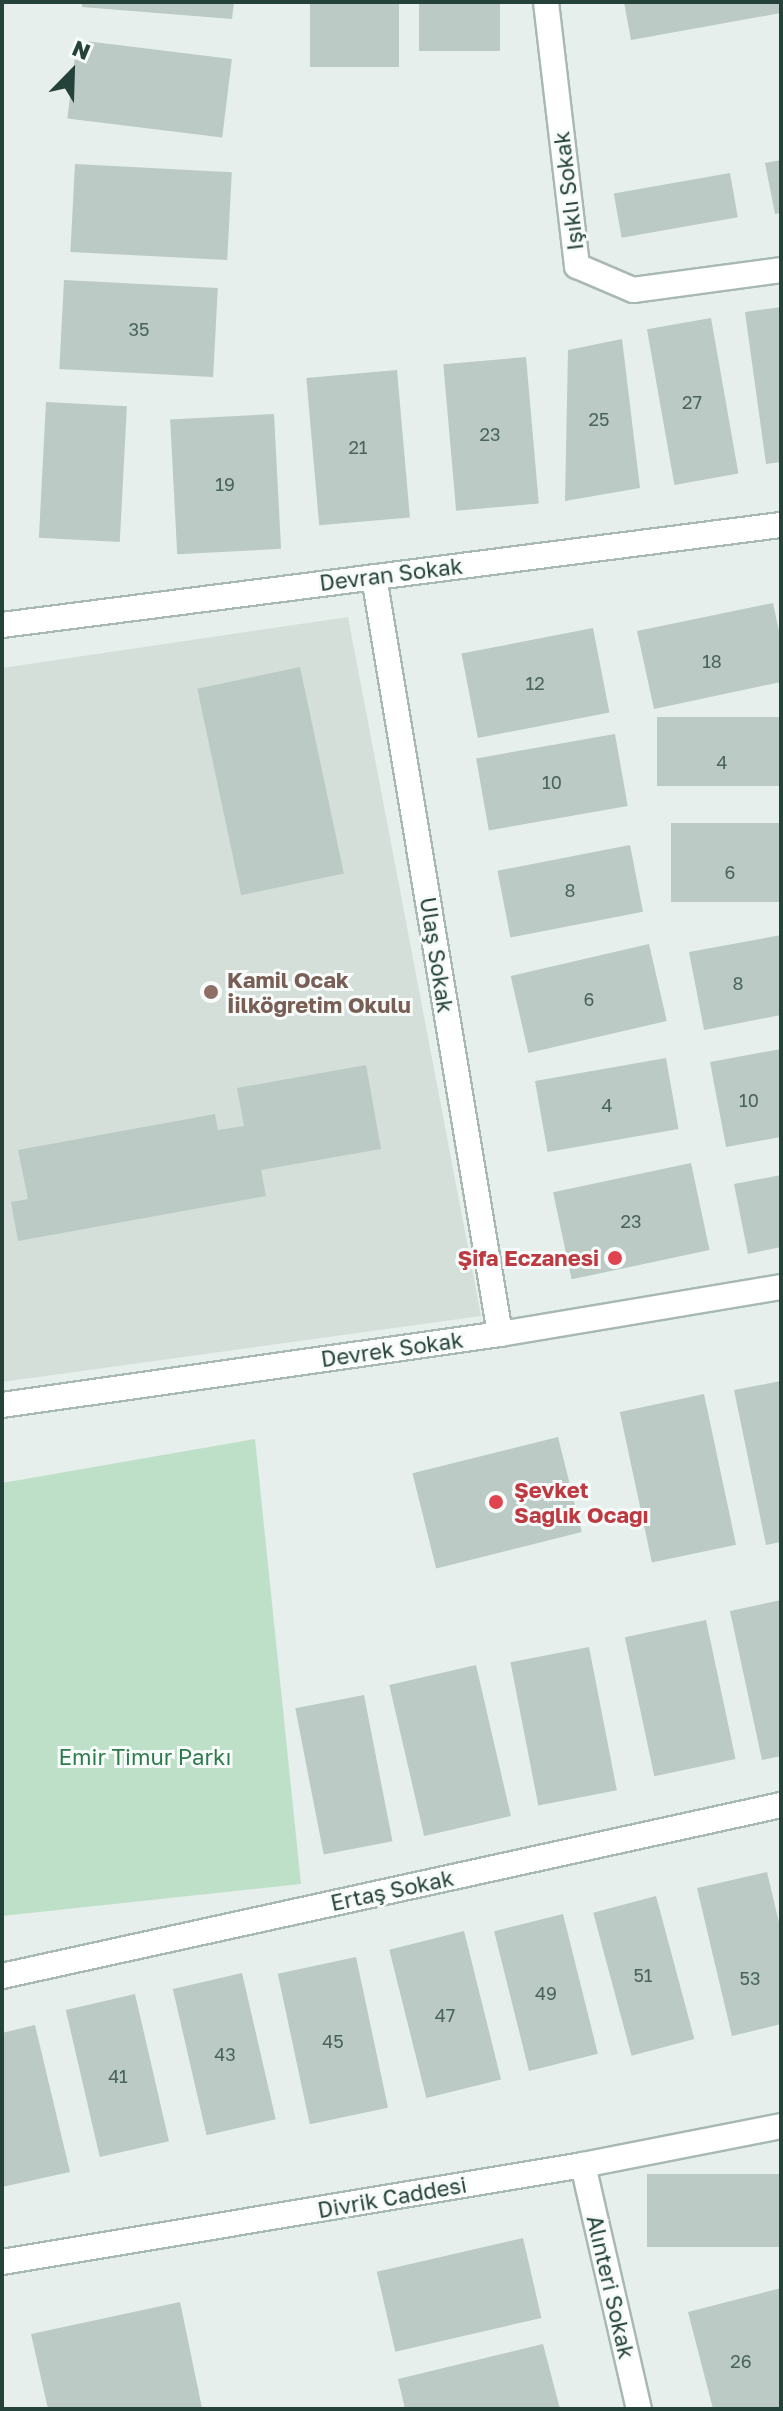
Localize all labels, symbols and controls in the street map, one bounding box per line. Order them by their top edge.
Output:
north arrow [32,32,112,112]
text: N [69,34,95,65]
street label: Işıklı Sokak [548,130,588,252]
house number: 35 [129,318,149,340]
house number: 27 [682,391,702,413]
house number: 25 [589,408,609,430]
house number: 23 [480,423,500,445]
house number: 21 [348,436,368,458]
house number: 19 [215,473,235,495]
street label: Devran Sokak [318,552,464,596]
house number: 18 [702,650,722,672]
house number: 12 [525,672,545,694]
house number: 4 [717,751,727,773]
house number: 10 [542,771,562,793]
house number: 6 [725,861,735,883]
house number: 8 [565,879,575,901]
street label: Ulaş Sokak [415,895,459,1015]
place label: Kamil Ocak İilköğretim Okulu [227,966,411,1018]
house number: 8 [733,972,743,994]
marker: Kamil Ocak İilköğretim Okulu [202,983,220,1001]
house number: 6 [584,988,594,1010]
house number: 10 [739,1089,759,1111]
house number: 4 [602,1094,612,1116]
house number: 23 [621,1210,641,1232]
place label: Şifa Eczanesi [457,1245,599,1271]
marker: Şifa Eczanesi [606,1249,624,1267]
street label: Devrek Sokak [319,1326,465,1372]
place label: Şevket Sağlık Ocağı [514,1476,649,1528]
marker: Şevket Sağlık Ocağı [485,1491,507,1513]
park label: Emir Timur Parkı [59,1744,231,1770]
street label: Ertaş Sokak [328,1864,456,1916]
house number: 51 [633,1964,653,1986]
house number: 53 [740,1967,760,1989]
house number: 49 [535,1982,557,2004]
house number: 47 [435,2004,455,2026]
house number: 45 [322,2030,344,2052]
house number: 43 [214,2043,236,2065]
house number: 41 [108,2065,128,2087]
street label: Divrik Caddesi [315,2171,469,2223]
street label: Alınteri Sokak [582,2213,640,2361]
house number: 26 [730,2350,752,2372]

